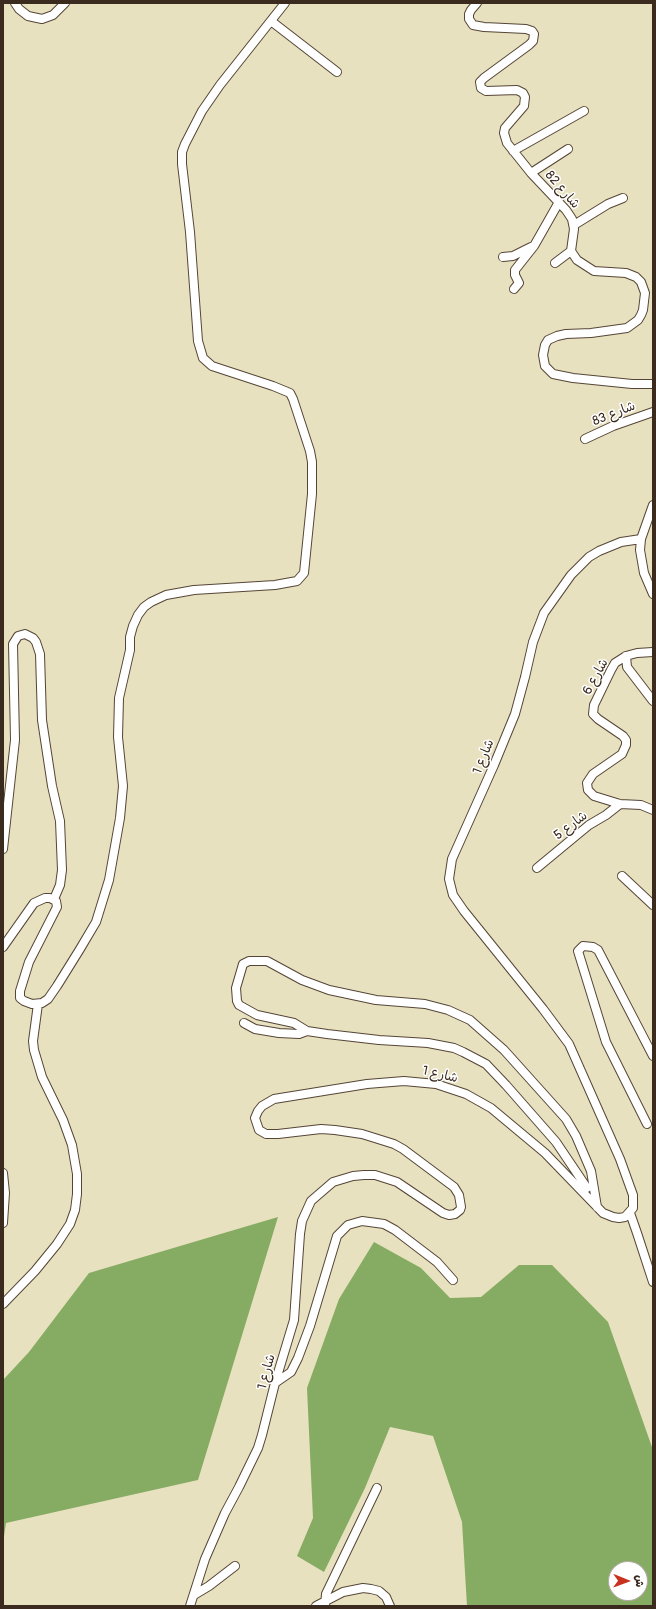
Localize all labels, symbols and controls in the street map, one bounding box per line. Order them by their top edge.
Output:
street label: شارع 82 [541,168,583,212]
street label: شارع 83 [590,398,638,430]
street label: شارع 6 [580,656,612,698]
street label: شارع 1 [470,737,498,777]
street label: شارع 5 [551,808,591,844]
street label: شارع 1 [421,1063,459,1087]
street label: شارع 1 [255,1353,279,1391]
north arrow [608,1561,648,1601]
text: ش [633,1575,646,1587]

